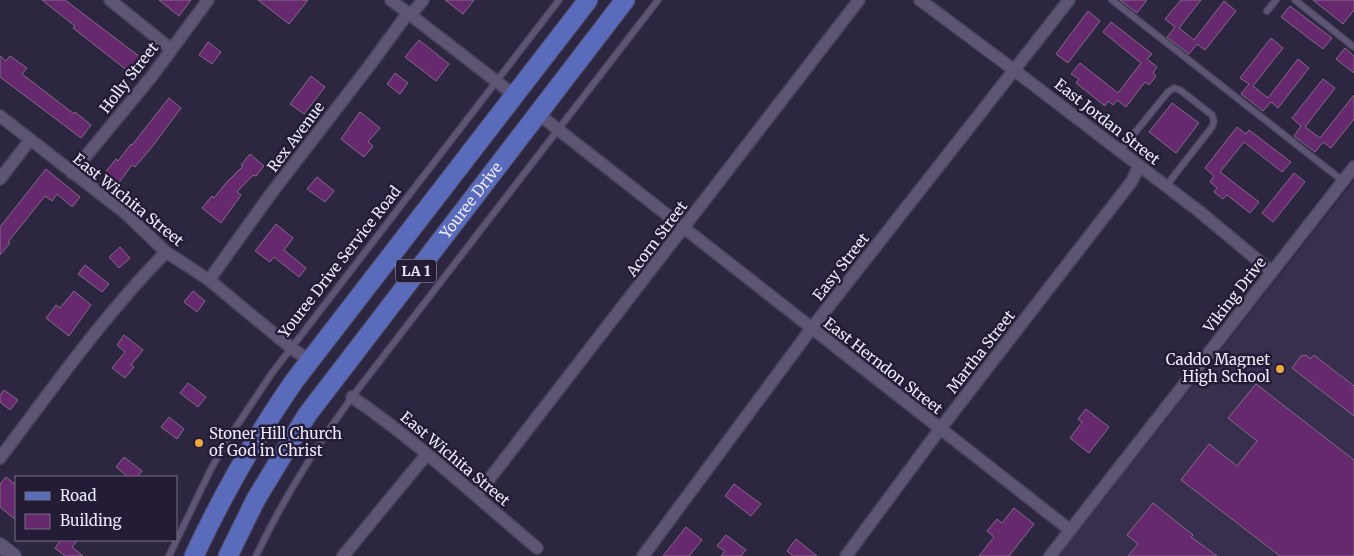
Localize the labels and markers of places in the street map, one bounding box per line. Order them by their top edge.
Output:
place label: Caddo Magnet High School [1166,350,1270,386]
marker: Caddo Magnet High School [1274,363,1286,375]
place label: Stoner Hill Church of God in Christ [209,424,342,460]
marker: Stoner Hill Church of God in Christ [193,437,205,449]

